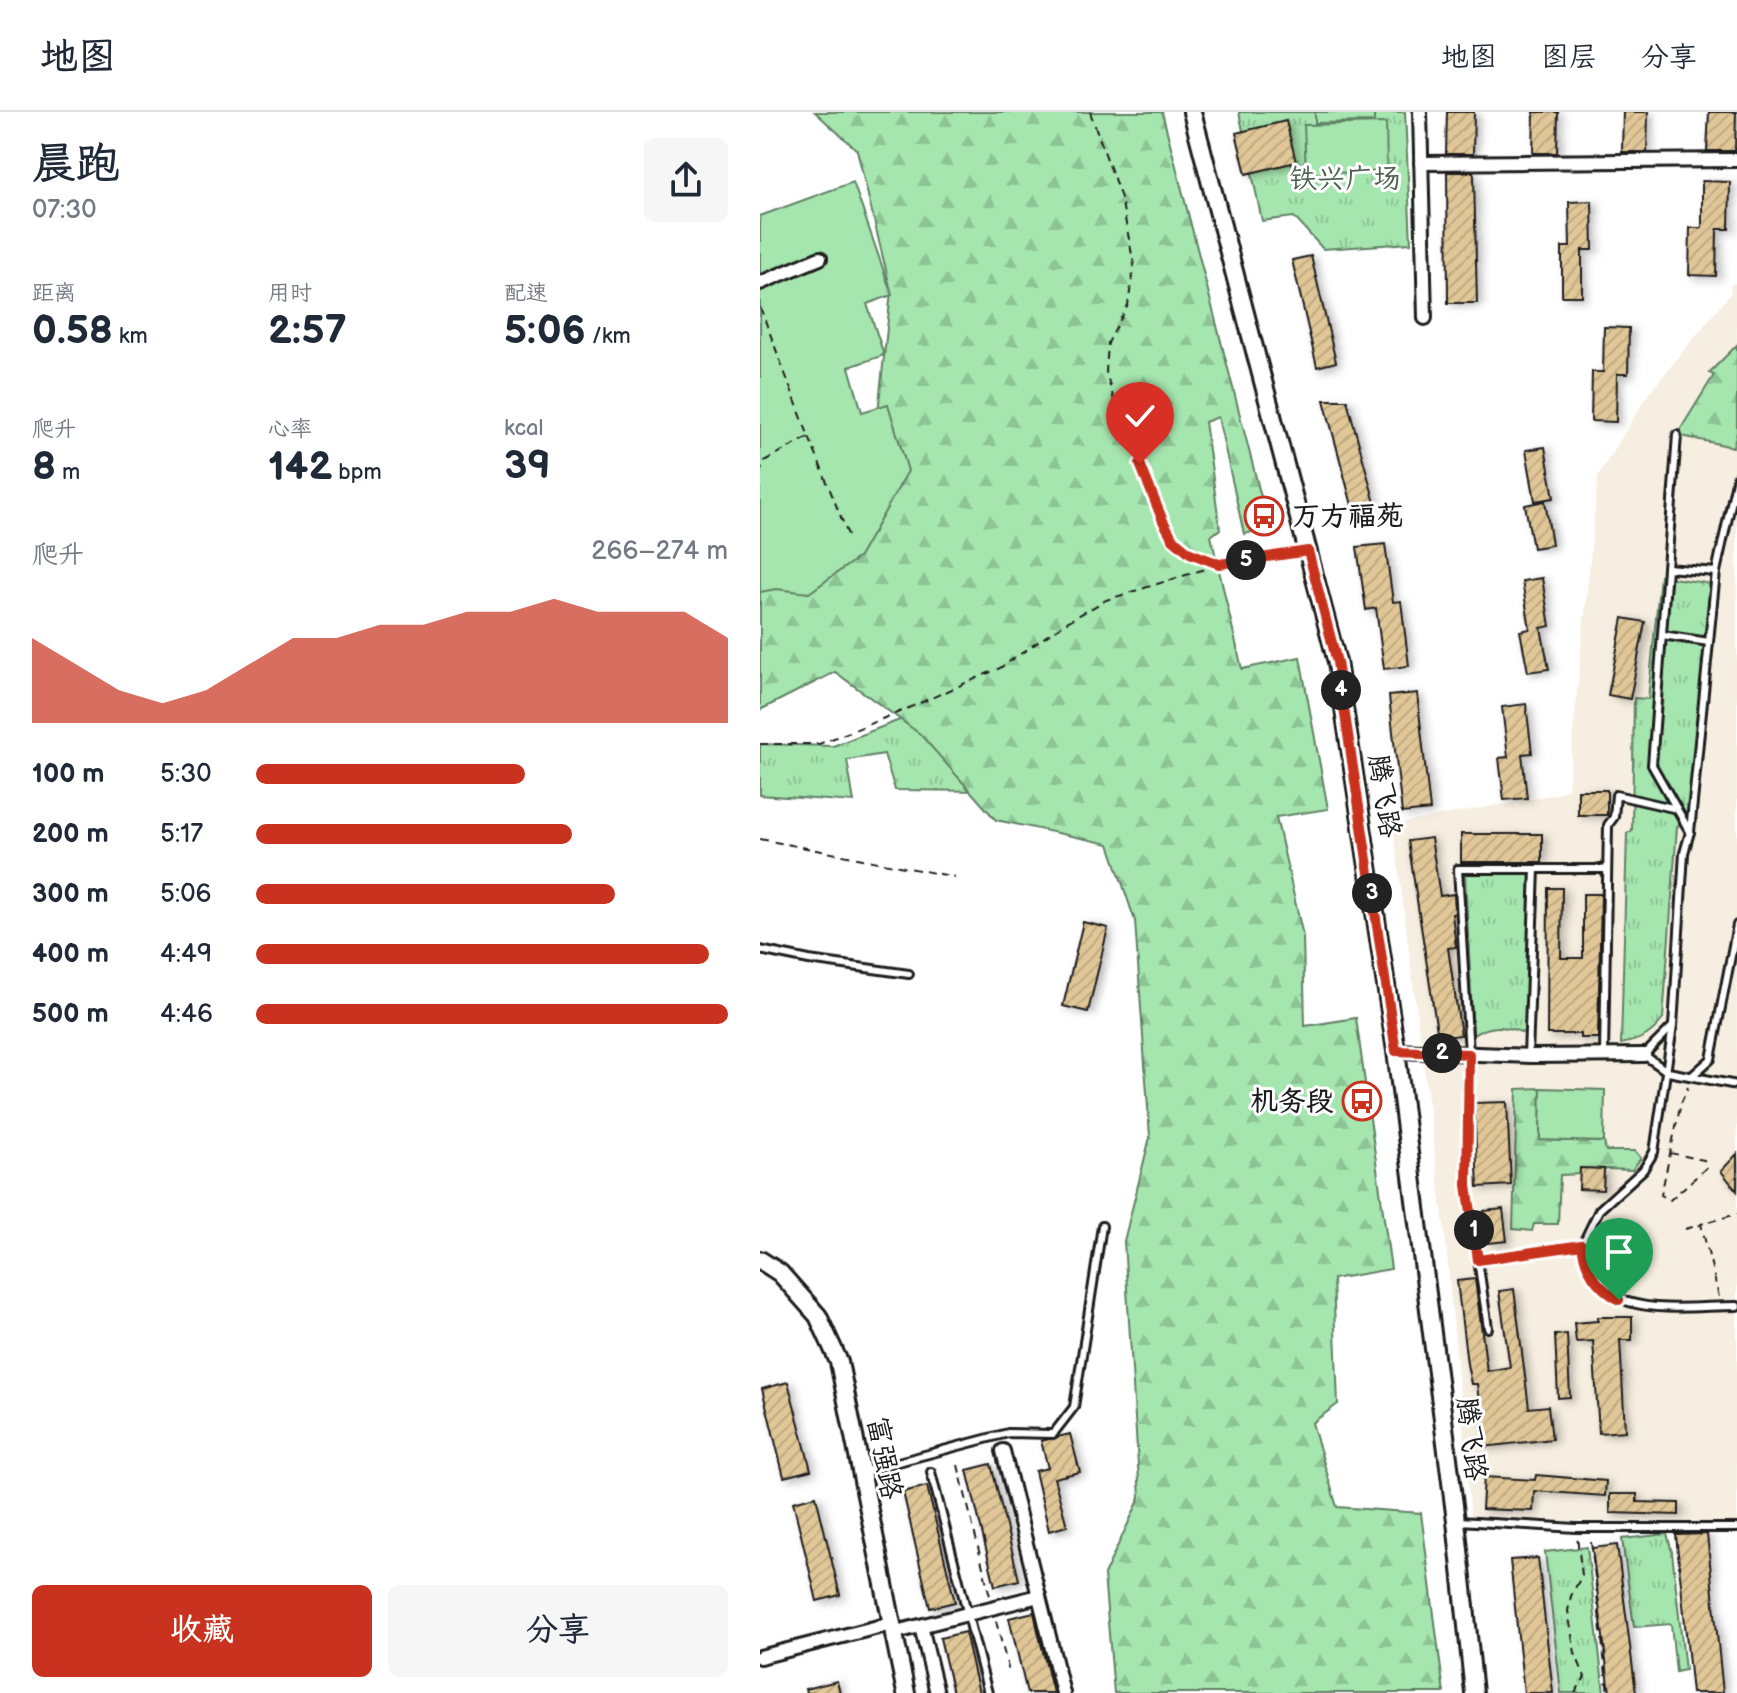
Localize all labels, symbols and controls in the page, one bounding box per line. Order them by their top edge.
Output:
text: 地图 [40,35,116,80]
text: 地图 [1441,41,1497,74]
text: 图层 [1541,41,1597,74]
text: 分享 [1641,41,1697,74]
text: 晨跑 [32,138,120,191]
button: share [644,138,728,222]
park label: 铁兴广场 [1289,163,1401,196]
text: 07:30 [32,195,97,226]
text: 距离 [32,280,76,307]
text: 用时 [268,280,312,307]
text: 配速 [504,280,548,307]
text: 0.58 [32,307,113,355]
text: 2:57 [268,307,347,355]
text: 5:06 [504,307,586,355]
text: km [113,323,148,350]
text: /km [586,323,631,350]
pin [1106,382,1174,464]
icon: check [1118,394,1162,438]
text: kcal [504,415,543,442]
text: 爬升 [32,416,76,443]
text: 心率 [268,416,312,443]
text: 39 [504,442,551,490]
text: 8 [32,443,56,491]
text: 142 [268,443,332,491]
text: m [56,459,80,486]
text: bpm [332,459,382,486]
bus stop icon: 万方福苑 [1243,495,1285,537]
place label: 万方福苑 [1292,500,1404,533]
text: 266–274 m [591,536,728,567]
text: 爬升 [32,540,84,571]
pin: 5 [1226,540,1266,580]
text: 5 [1240,546,1252,573]
pin: 4 [1321,670,1361,710]
text: 4 [1335,676,1347,703]
street label: 腾飞路 [1361,752,1407,840]
text: 100 m [32,759,105,790]
text: 5:30 [160,759,211,790]
text: 200 m [32,819,109,850]
text: 5:17 [160,819,203,850]
pin: 3 [1352,873,1392,913]
text: 300 m [32,879,109,910]
text: 5:06 [160,879,211,910]
text: 3 [1366,879,1378,906]
text: 400 m [32,939,109,970]
text: 4:49 [160,939,212,970]
text: 500 m [32,999,109,1030]
text: 4:46 [160,999,213,1030]
pin: 2 [1422,1033,1462,1073]
text: 2 [1435,1039,1449,1066]
bus stop icon: 机务段 [1341,1080,1383,1122]
place label: 机务段 [1250,1085,1334,1118]
pin: 1 [1454,1210,1494,1250]
text: 1 [1469,1216,1479,1243]
pin [1585,1218,1653,1300]
icon: arrive [1597,1230,1641,1274]
street label: 腾飞路 [1450,1395,1492,1483]
street label: 富强路 [860,1414,908,1502]
button: 收藏 [32,1585,372,1677]
button: 分享 [388,1585,728,1677]

